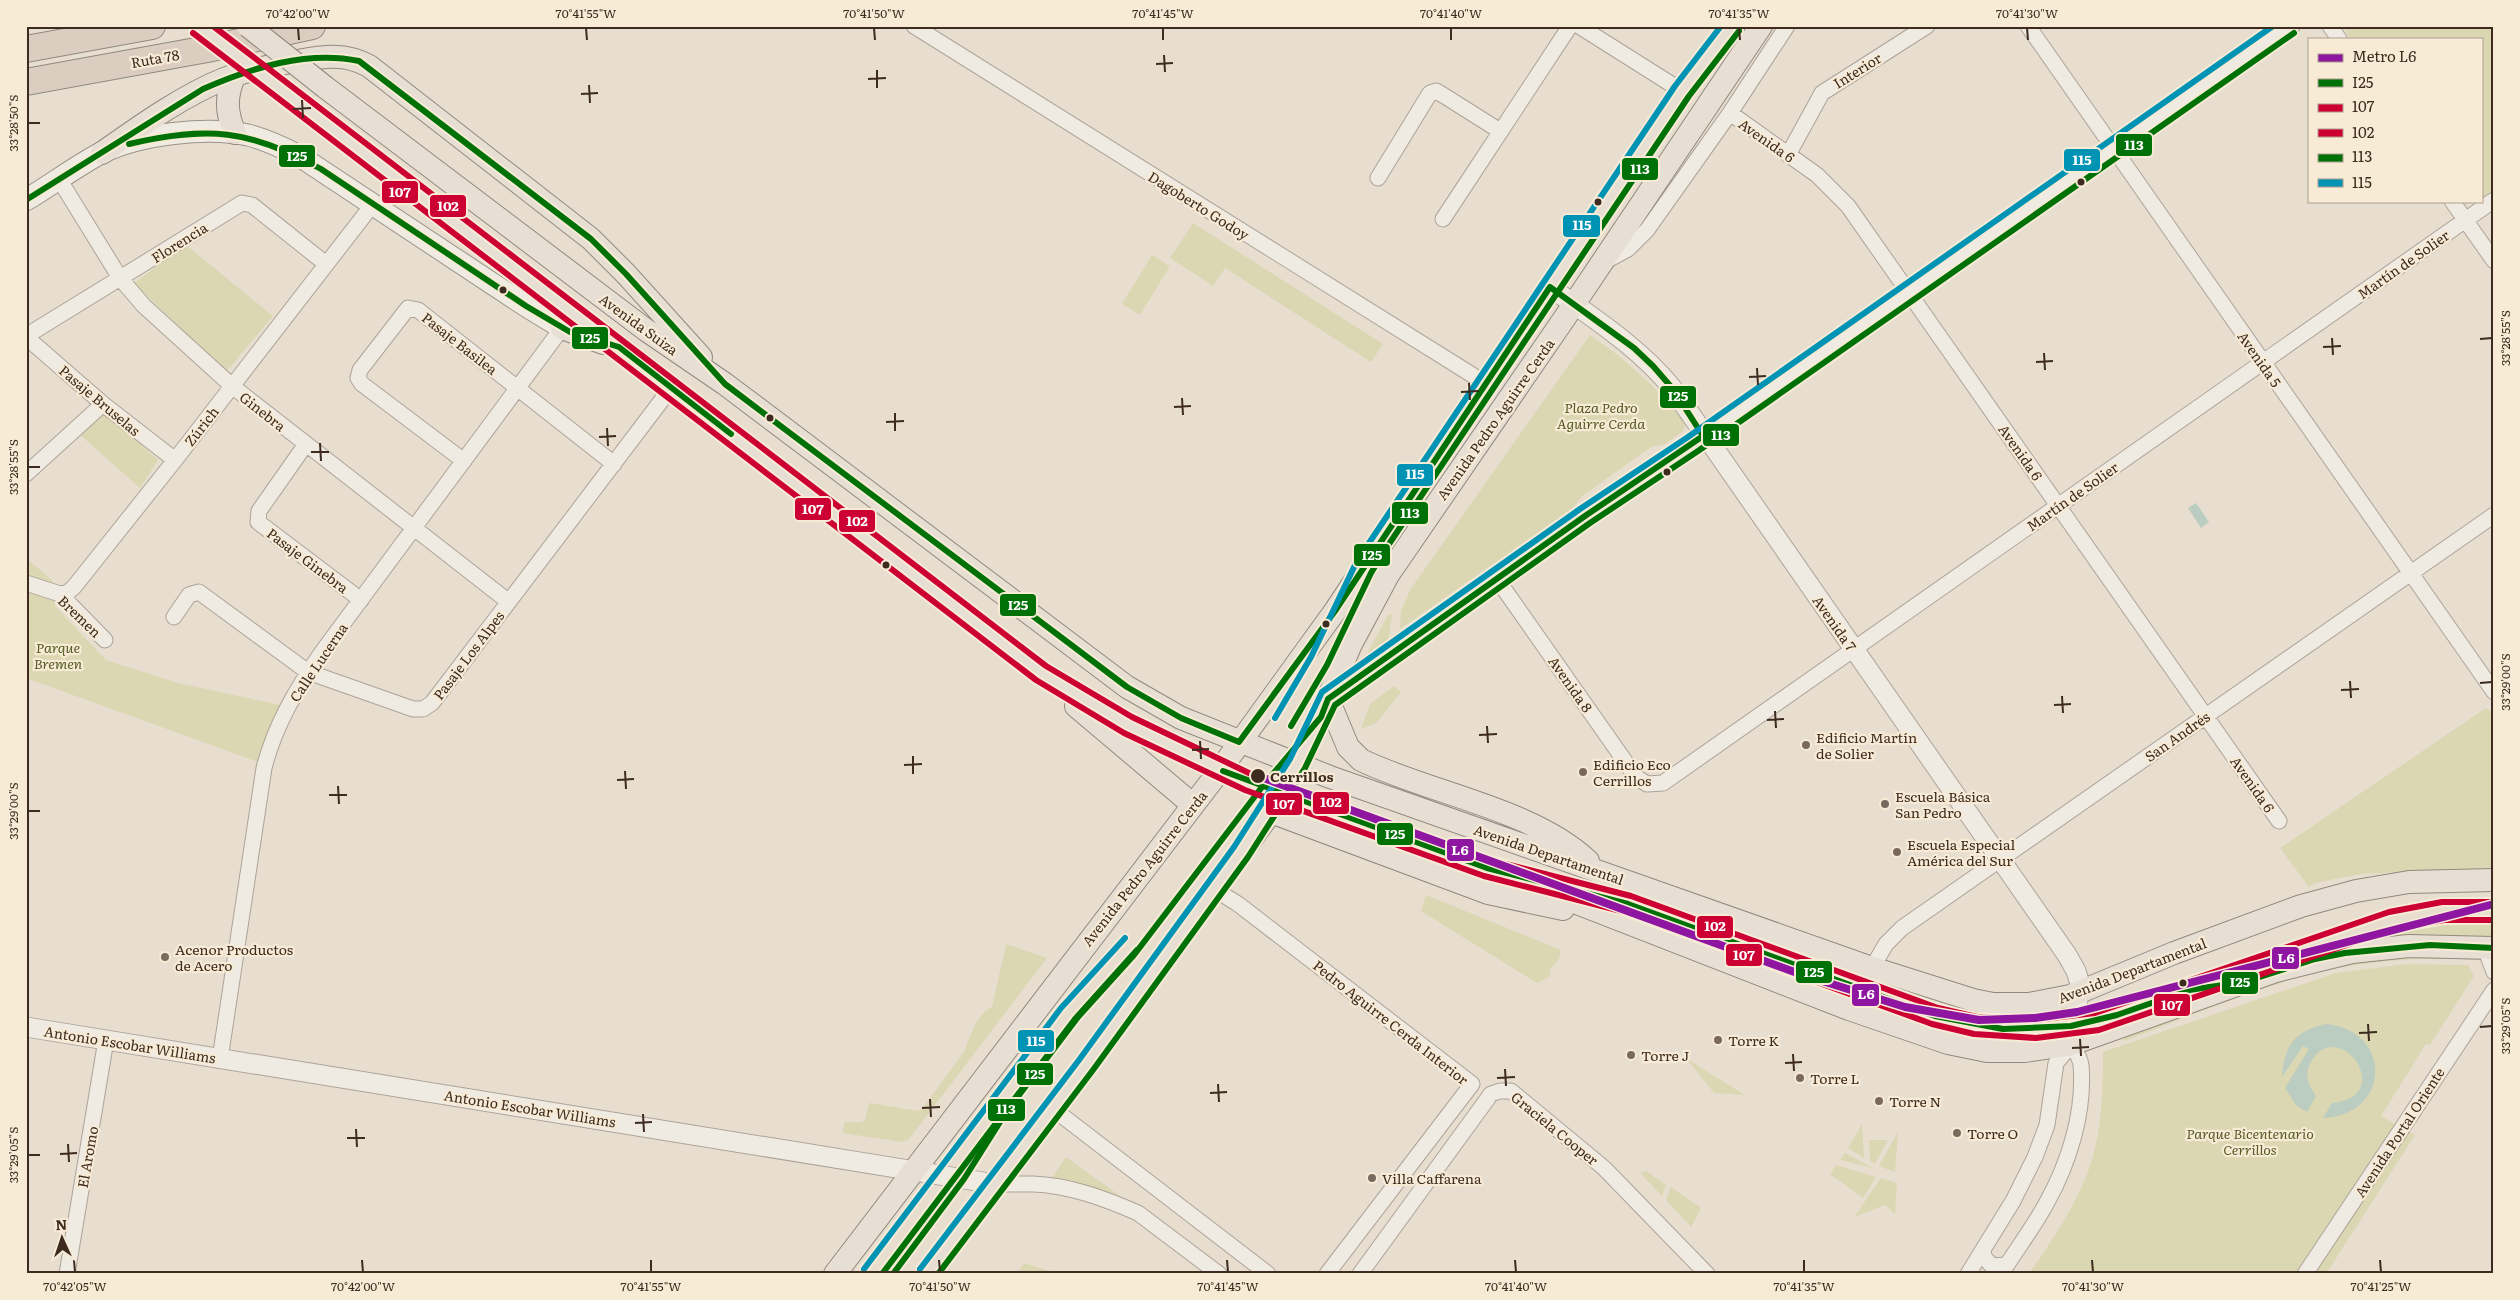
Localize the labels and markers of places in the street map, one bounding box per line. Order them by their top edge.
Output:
unlabelled marker [2076,177,2086,187]
unlabelled marker [1593,197,1603,207]
unlabelled marker [498,285,508,295]
unlabelled marker [765,413,775,423]
unlabelled marker [1662,467,1672,477]
unlabelled marker [881,560,891,570]
unlabelled marker [1321,619,1331,629]
place label: Edificio Martín de Solier [1816,727,1917,763]
marker: Edificio Martín de Solier [1800,739,1812,751]
place label: Edificio Eco Cerrillos [1593,754,1671,790]
place label: Cerrillos [1270,766,1334,786]
marker: Edificio Eco Cerrillos [1577,766,1589,778]
marker: Cerrillos [1249,767,1267,785]
place label: Escuela Básica San Pedro [1895,786,1991,822]
marker: Escuela Básica San Pedro [1879,798,1891,810]
place label: Escuela Especial América del Sur [1907,834,2016,870]
marker: Escuela Especial América del Sur [1891,846,1903,858]
place label: Acenor Productos de Acero [175,939,293,975]
marker: Acenor Productos de Acero [159,951,171,963]
unlabelled marker [2178,978,2188,988]
place label: Torre K [1728,1030,1780,1050]
marker: Torre K [1712,1034,1724,1046]
place label: Torre J [1641,1045,1690,1065]
marker: Torre J [1625,1049,1637,1061]
place label: Torre L [1810,1068,1860,1088]
marker: Torre L [1794,1072,1806,1084]
place label: Torre N [1889,1091,1941,1111]
marker: Torre N [1873,1095,1885,1107]
place label: Torre O [1967,1123,2018,1143]
marker: Torre O [1951,1127,1963,1139]
place label: Villa Caffarena [1382,1168,1482,1188]
marker: Villa Caffarena [1366,1172,1378,1184]

